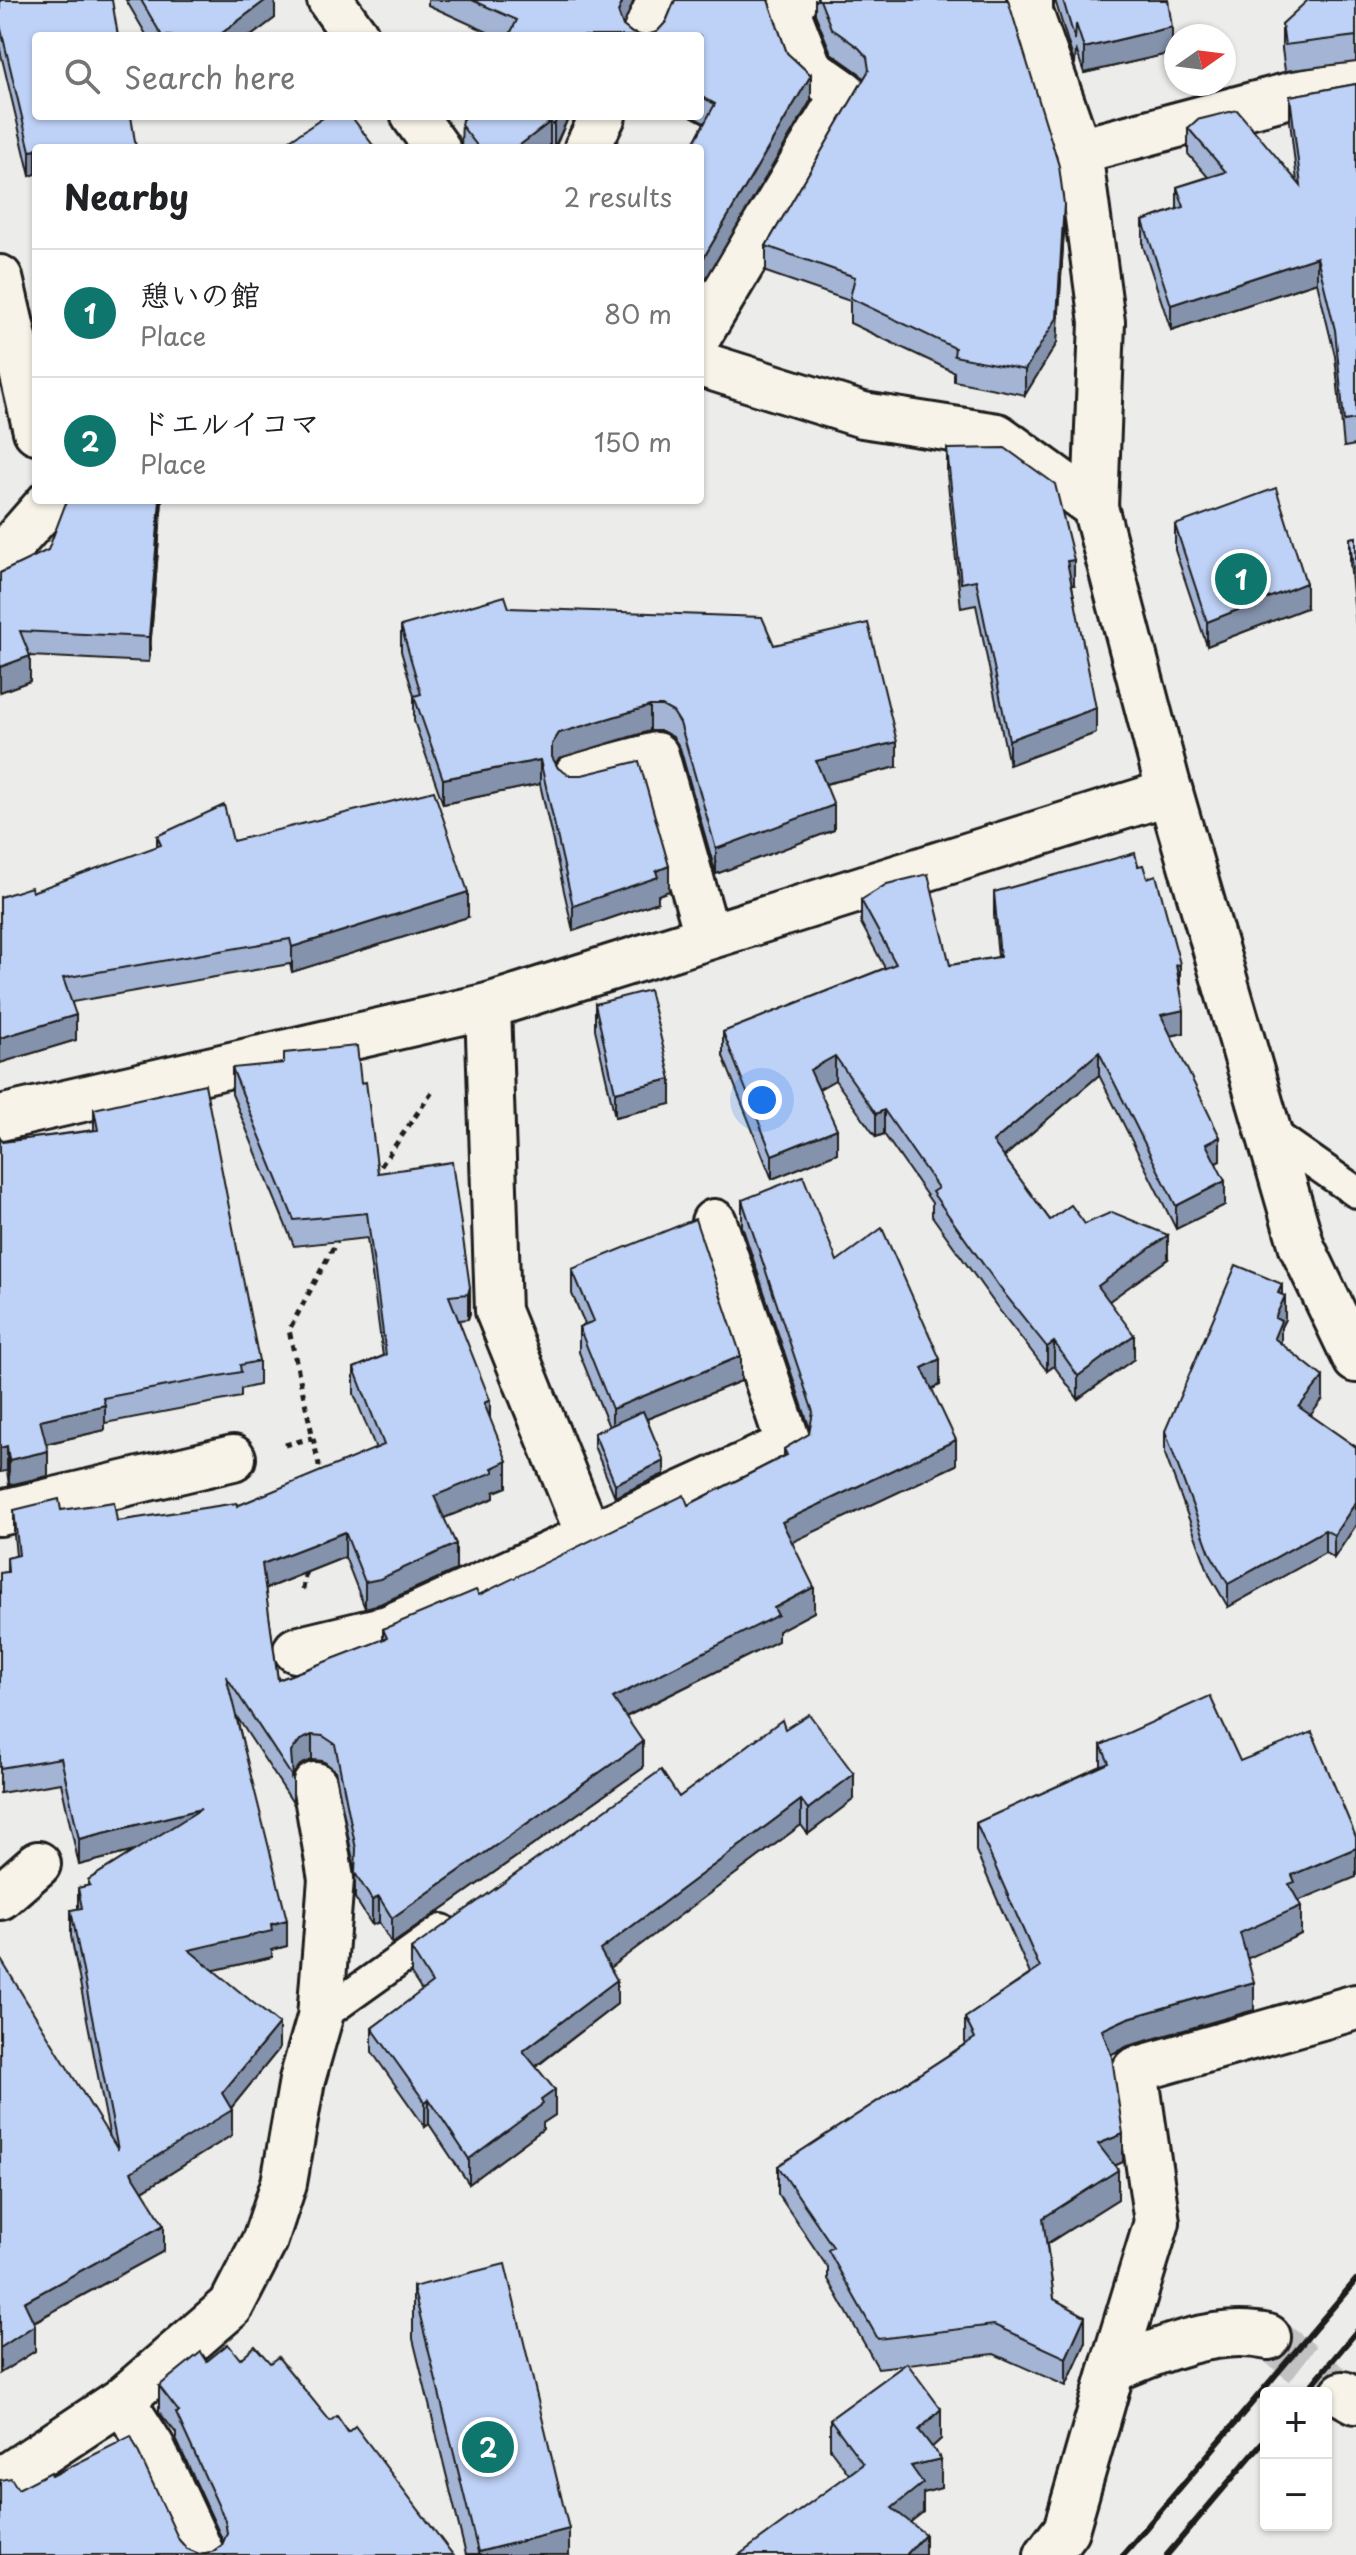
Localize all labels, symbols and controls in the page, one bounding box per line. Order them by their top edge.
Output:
north arrow [1164,24,1236,96]
search box [32,32,704,120]
icon: search [60,54,104,98]
text: Search here [124,54,296,99]
text: Nearby [64,170,189,222]
text: 2 results [564,177,672,216]
text: 憩いの館 [140,271,260,316]
text: 1 [84,294,96,333]
text: 80 m [604,294,672,333]
text: Place [140,316,206,355]
text: ドエルイコマ [140,399,320,444]
text: 2 [81,422,99,461]
text: 150 m [594,422,672,461]
text: Place [140,444,206,483]
pin: 1 [1215,549,1267,609]
your location [742,1080,782,1120]
map controls [1260,2387,1332,2531]
button: + [1260,2387,1332,2459]
pin: 2 [462,2417,514,2477]
button: − [1260,2459,1332,2531]

